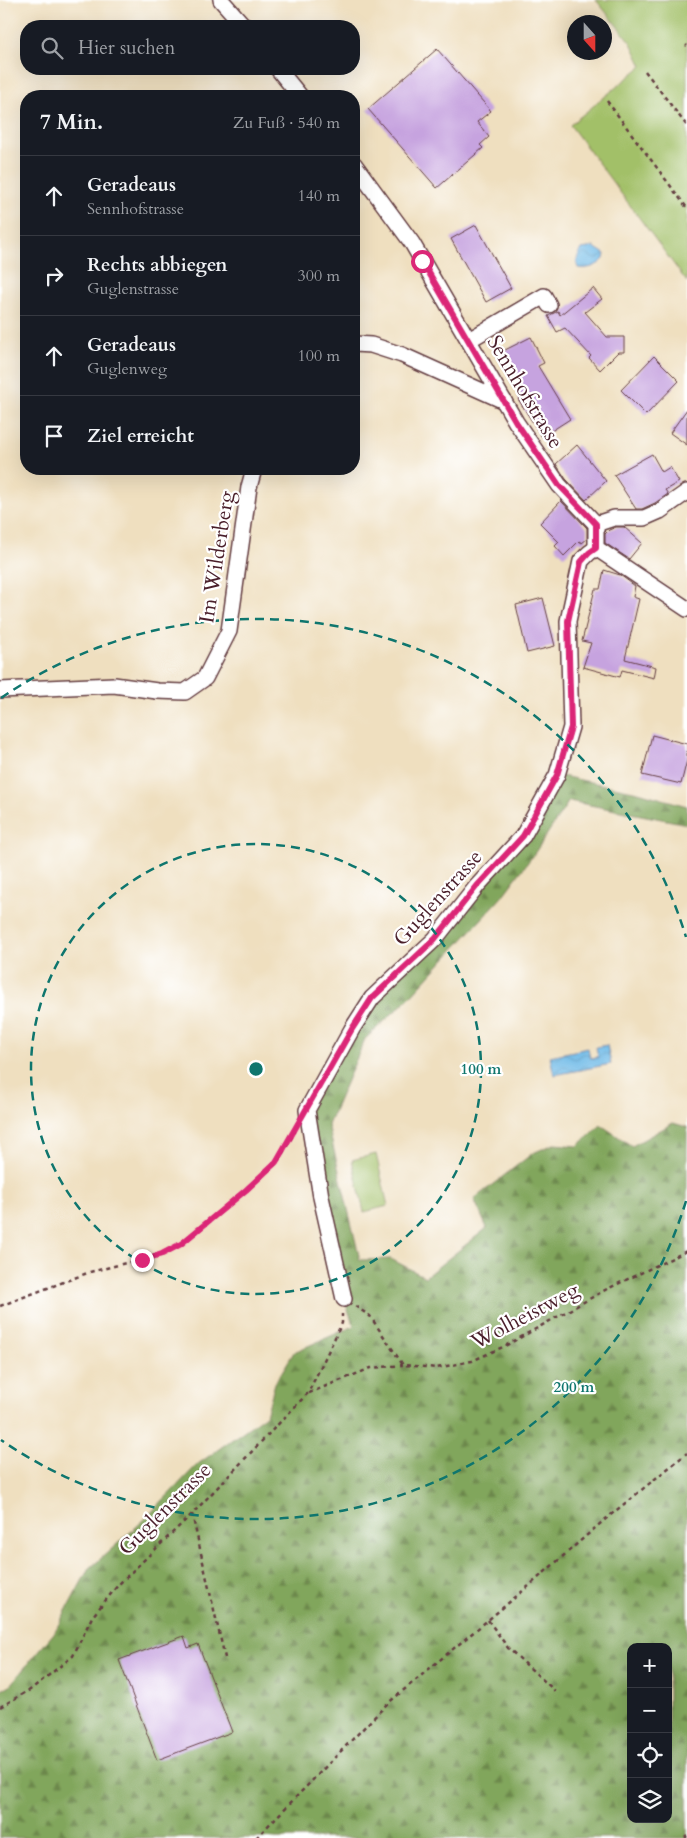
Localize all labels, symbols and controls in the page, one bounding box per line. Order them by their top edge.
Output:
north arrow [567,15,612,60]
search box [20,20,360,75]
icon: search [38,34,66,62]
text: Hier suchen [78,35,175,61]
text: 7 Min. [40,108,103,137]
text: Zu Fuß · 540 m [233,112,340,134]
text: Geradeaus [87,172,176,198]
icon: ahead [40,182,68,210]
text: 140 m [298,185,340,207]
text: Sennhofstrasse [87,198,184,220]
route start [411,250,434,273]
text: Rechts abbiegen [87,252,228,278]
icon: right [40,262,68,290]
text: 300 m [298,265,340,287]
text: Guglenstrasse [87,278,179,300]
street label: Sennhofstrasse [480,330,570,454]
text: Geradeaus [87,332,176,358]
icon: ahead [40,342,68,370]
text: 100 m [298,345,340,367]
text: Guglenweg [87,358,167,380]
icon: arrive [40,422,68,450]
text: Ziel erreicht [87,423,194,449]
street label: Im Wilderberg [192,489,242,625]
street label: Guglenstrasse [387,843,489,953]
text: 100 m [461,1059,502,1079]
centre of rings [247,1060,265,1078]
route end [131,1249,154,1272]
street label: Wolheistweg [465,1275,584,1357]
text: 200 m [554,1377,595,1397]
street label: Guglenstrasse [112,1456,218,1562]
map controls [627,1643,672,1823]
button: + [627,1643,672,1688]
button: − [627,1688,672,1733]
button: locate [627,1733,672,1778]
button: layers [627,1778,672,1823]

